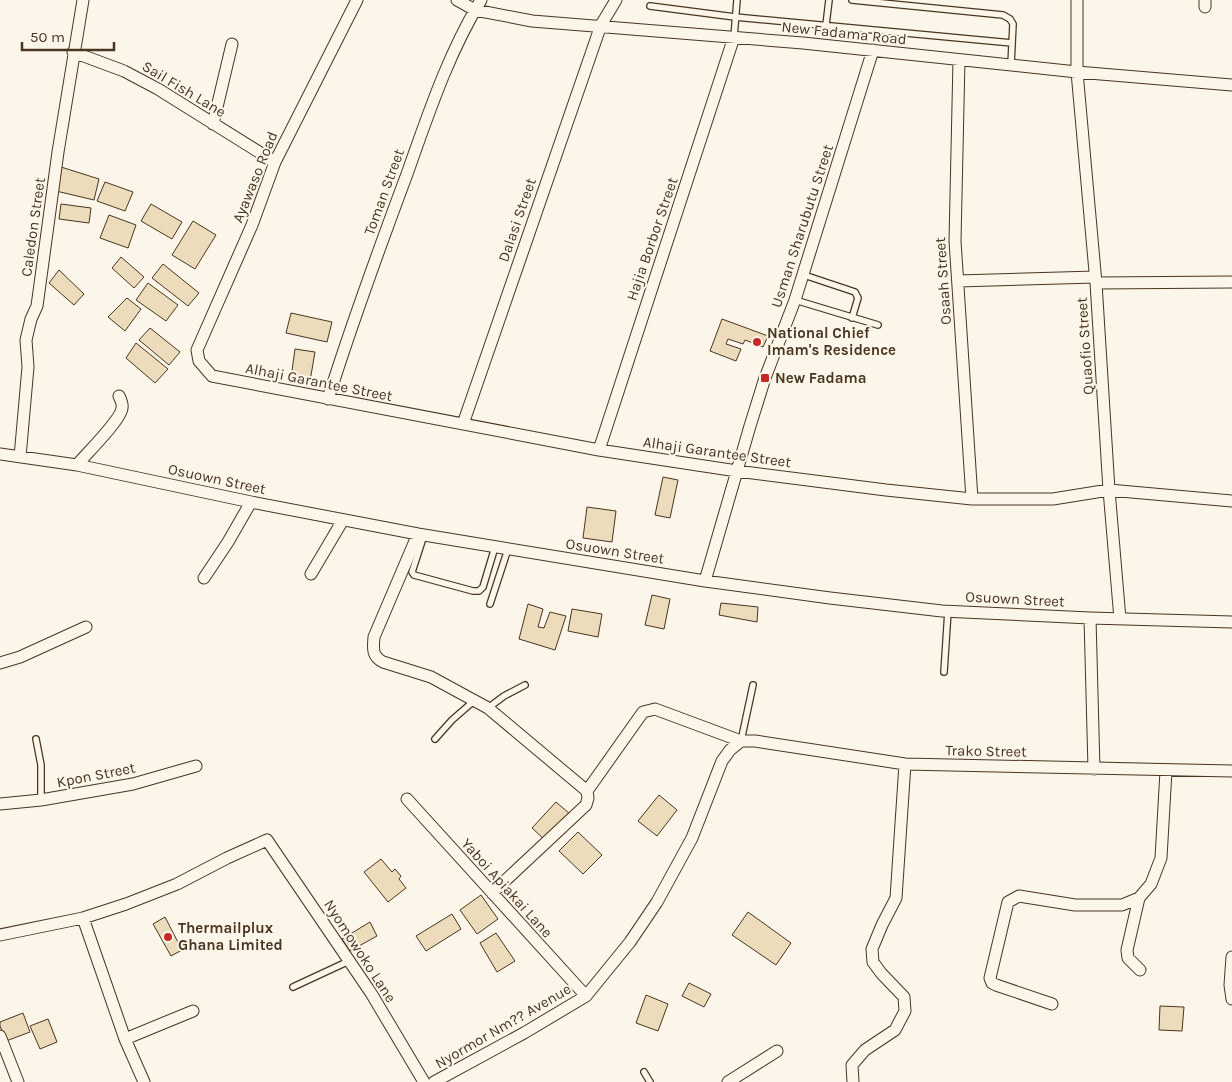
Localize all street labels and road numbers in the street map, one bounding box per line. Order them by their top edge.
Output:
street label: New Fadama Road [781,17,907,49]
street label: Sail Fish Lane [139,57,229,121]
street label: Ayawaso Road [229,129,281,225]
street label: Usman Sharubutu Street [767,142,837,310]
street label: Toman Street [360,146,408,238]
street label: Dalasi Street [494,175,540,264]
street label: Hajia Borbor Street [622,175,682,303]
street label: Caledon Street [17,176,49,278]
street label: Osaah Street [931,236,955,325]
street label: Quaofio Street [1073,296,1097,395]
street label: Alhaji Garantee Street [244,359,394,405]
street label: Alhaji Garantee Street [642,433,793,471]
street label: Osuown Street [166,460,268,498]
street label: Osuown Street [564,534,666,568]
street label: Osuown Street [965,587,1066,611]
street label: Trako Street [945,741,1027,761]
street label: Kpon Street [55,758,137,791]
street label: Yaboi Apiakai Lane [458,835,556,941]
street label: Nyomowoko Lane [320,896,400,1006]
street label: Nyormor Nm?? Avenue [432,980,574,1072]

